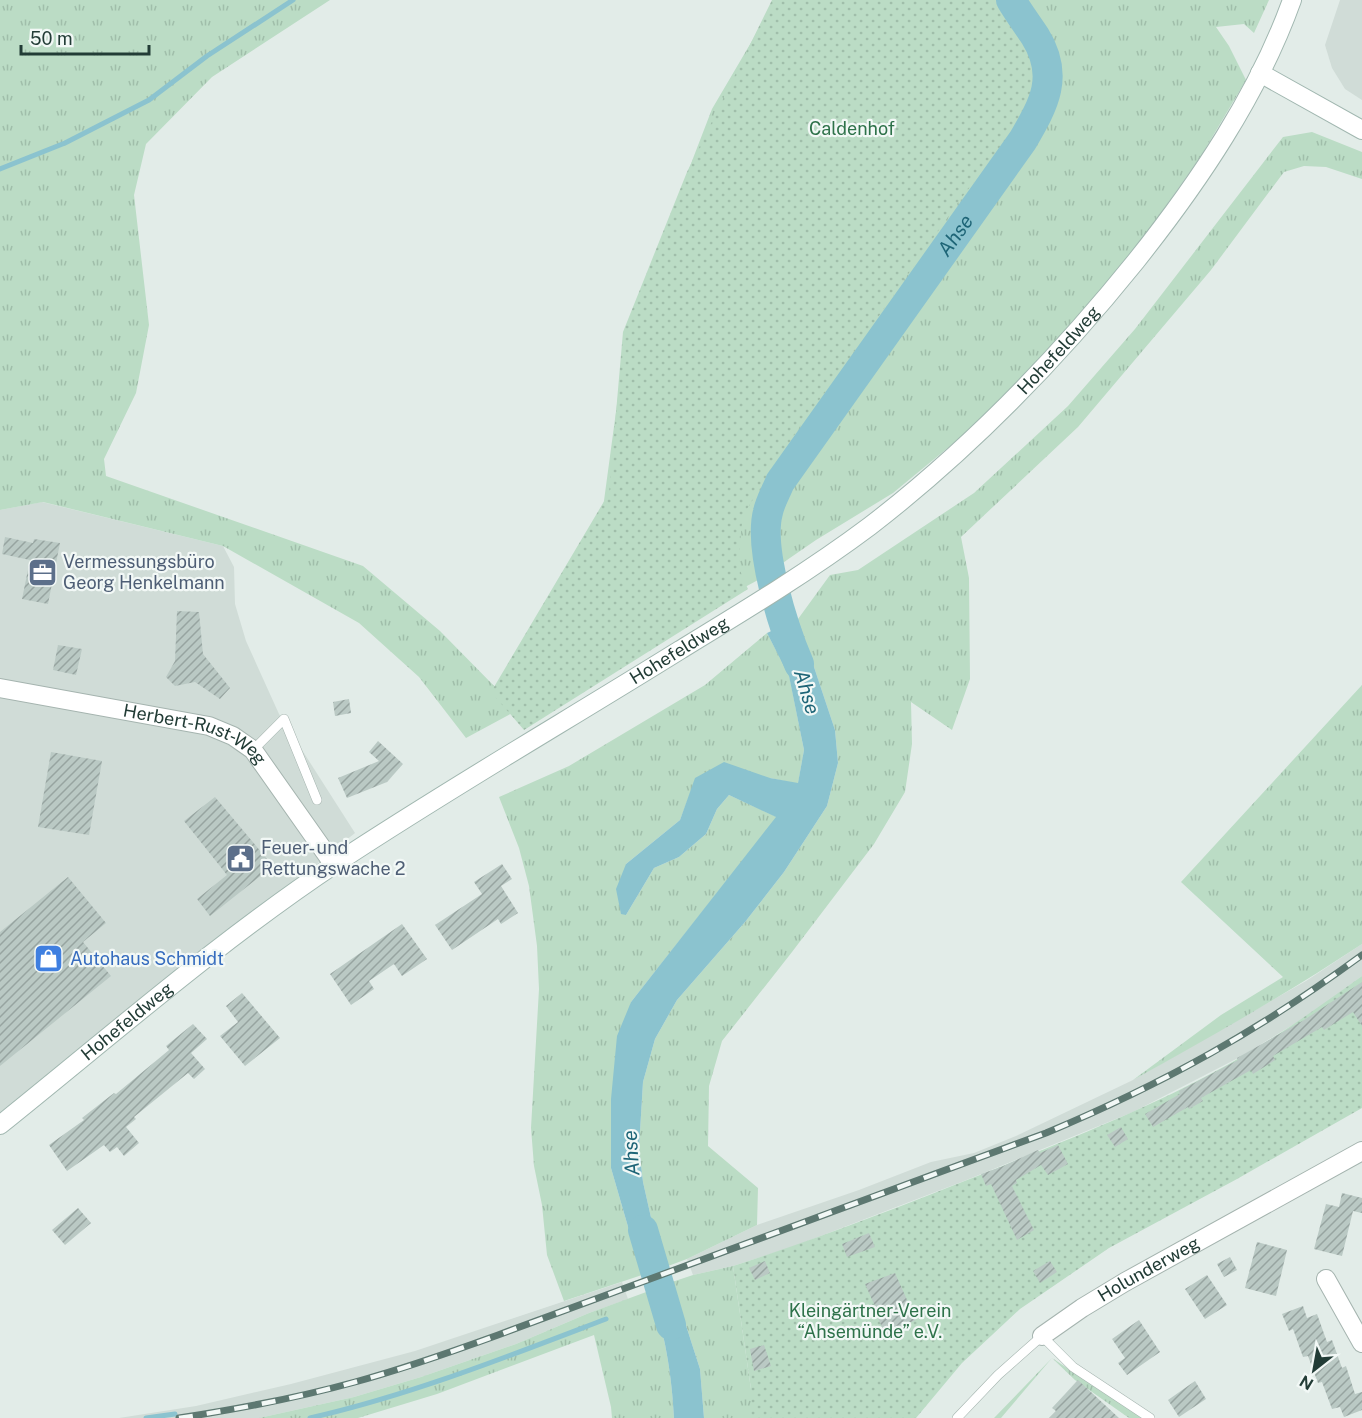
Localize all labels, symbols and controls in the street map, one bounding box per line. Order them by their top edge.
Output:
scale bar [21,18,148,56]
text: 50 m [30,28,73,49]
park label: Caldenhof [809,118,895,139]
water label: Ahse [932,210,978,261]
street label: Hohefeldweg [1013,301,1104,398]
place label: Vermessungsbüro Georg Henkelmann [63,551,225,593]
office icon: Vermessungsbüro Georg Henkelmann [26,556,58,588]
street label: Hohefeldweg [626,612,732,688]
water label: Ahse [789,667,825,717]
street label: Herbert-Rust-Weg [122,700,271,769]
place label: Feuer- und Rettungswache 2 [261,837,406,879]
public building icon: Feuer- und Rettungswache 2 [224,842,256,874]
shop icon: Autohaus Schmidt [33,943,65,975]
place label: Autohaus Schmidt [70,948,224,969]
street label: Hohefeldweg [77,977,177,1065]
water label: Ahse [617,1129,645,1176]
street label: Holunderweg [1094,1232,1203,1306]
park label: Kleingärtner-Verein “Ahsemünde” e.V. [789,1300,951,1342]
north arrow [1284,1340,1344,1400]
text: N [1296,1371,1317,1394]

